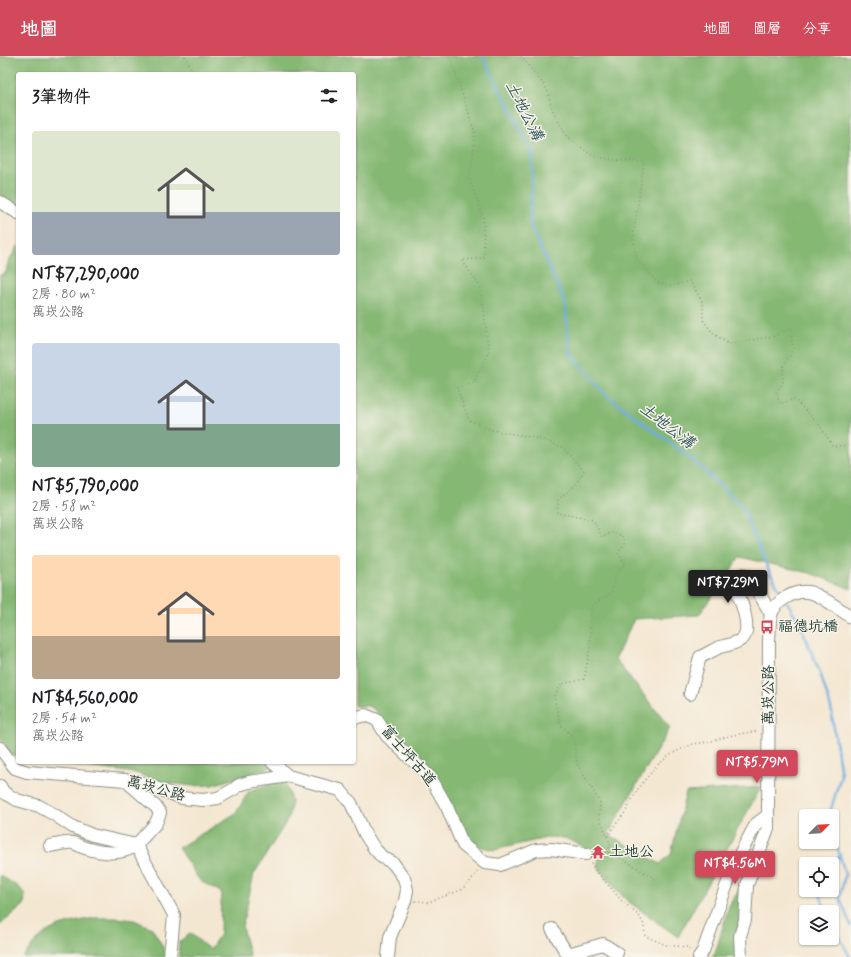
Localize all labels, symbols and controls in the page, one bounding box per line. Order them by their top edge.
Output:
text: 地圖 [20,17,58,42]
text: 地圖 [703,20,731,38]
text: 圖層 [753,20,781,38]
text: 分享 [803,20,831,38]
water label: 土地公溝 [500,78,549,146]
icon: filters [318,85,340,107]
text: 3筆物件 [32,86,91,108]
icon: home [150,157,222,229]
text: NT$7,290,000 [32,263,139,285]
text: 2房 · 80 m² [32,286,96,303]
text: 萬崁公路 [32,304,84,321]
icon: home [150,369,222,441]
water label: 土地公溝 [635,398,700,455]
text: NT$5,790,000 [32,475,139,497]
text: 2房 · 58 m² [32,498,96,515]
text: 萬崁公路 [32,516,84,533]
pin: NT$7.29M [687,570,769,604]
text: NT$7.29M [697,574,759,591]
icon: home [150,581,222,653]
place label: 福德坑橋 [778,617,838,637]
bus stop icon: 福德坑橋 [759,619,775,635]
street label: 萬崁公路 [759,665,779,725]
text: NT$4,560,000 [32,687,138,709]
text: 2房 · 54 m² [32,710,97,727]
street label: 富士坪古道 [376,721,440,791]
text: 萬崁公路 [32,728,84,745]
pin: NT$5.79M [716,750,798,784]
text: NT$5.79M [726,754,788,771]
street label: 萬崁公路 [124,772,188,806]
north arrow [799,809,839,849]
map controls [799,809,839,945]
place label: 土地公 [609,842,654,862]
temple icon: 土地公 [590,844,606,860]
pin: NT$4.56M [694,851,776,885]
text: NT$4.56M [704,855,766,872]
button: locate [799,857,839,897]
button: layers [799,905,839,945]

